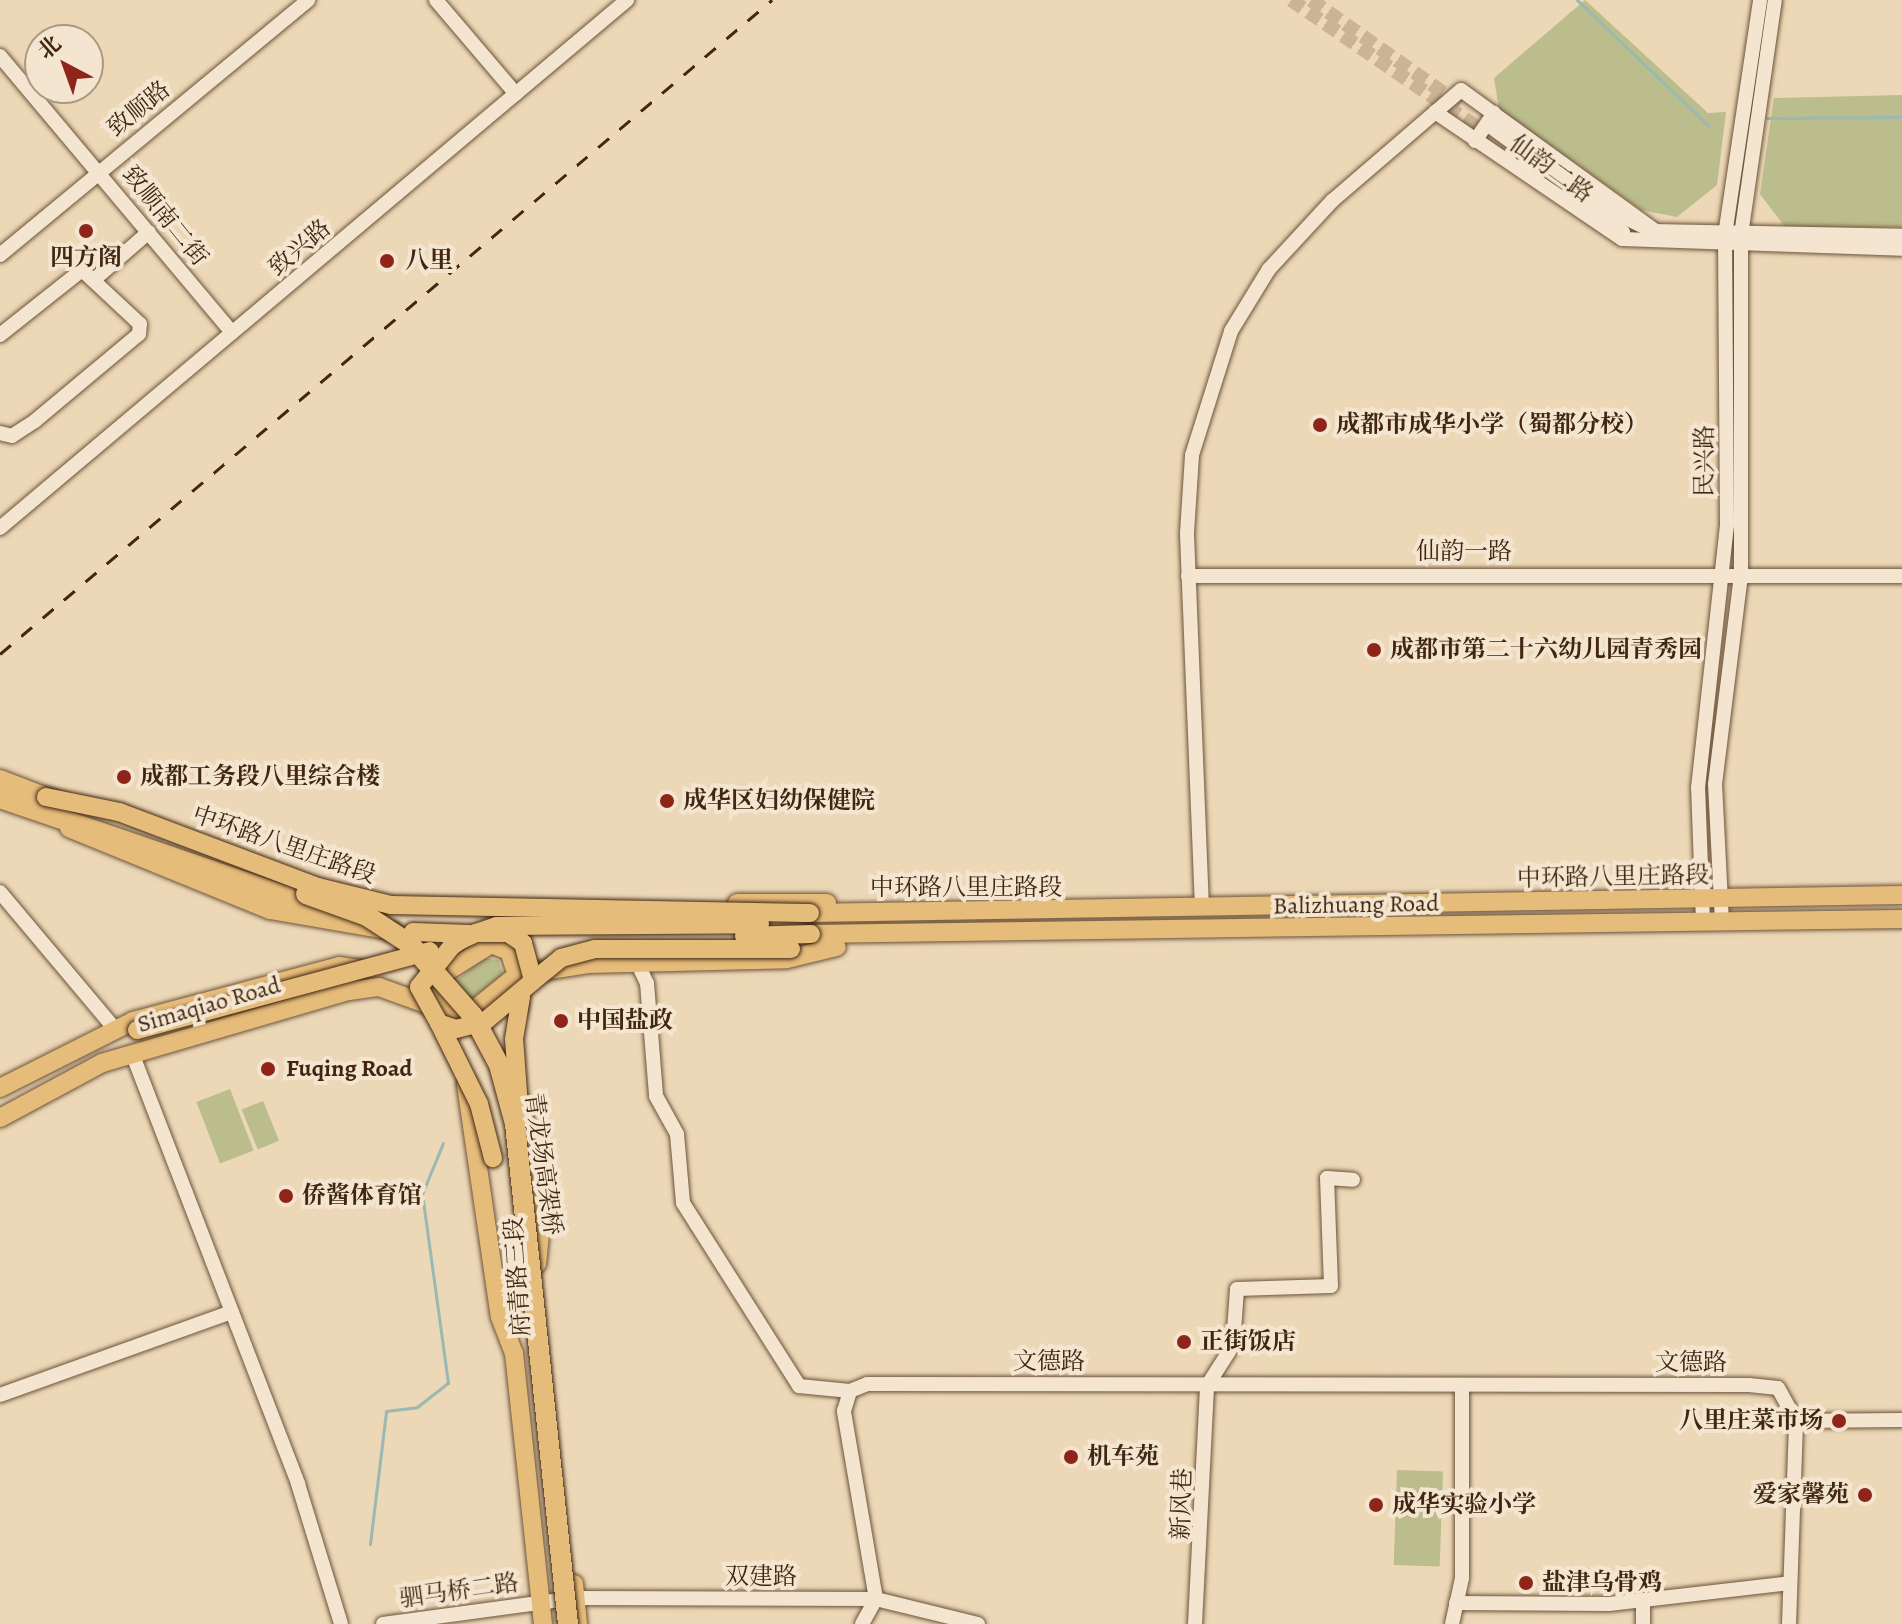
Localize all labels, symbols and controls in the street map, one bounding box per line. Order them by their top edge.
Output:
north arrow [24,24,104,104]
text: 北 [31,29,68,66]
street label: 致顺路 [102,75,176,143]
street label: 仙韵二路 [1504,129,1598,209]
street label: 致顺南二街 [116,160,214,272]
street label: 致兴路 [263,214,337,282]
marker: 四方阁 [77,222,95,240]
place label: 四方阁 [50,244,122,272]
place label: 八里 [405,247,453,275]
marker: 八里 [376,250,398,272]
place label: 成都市成华小学（蜀都分校） [1336,411,1648,439]
marker: 成都市成华小学（蜀都分校） [1311,416,1329,434]
street label: 民兴路 [1691,425,1719,497]
street label: 仙韵一路 [1416,538,1512,566]
place label: 成都市第二十六幼儿园青秀园 [1390,636,1702,664]
marker: 成都市第二十六幼儿园青秀园 [1365,641,1383,659]
place label: 成都工务段八里综合楼 [140,763,380,791]
marker: 成都工务段八里综合楼 [115,768,133,786]
place label: 成华区妇幼保健院 [683,787,875,815]
marker: 成华区妇幼保健院 [658,792,676,810]
street label: 中环路八里庄路段 [189,800,379,890]
street label: 中环路八里庄路段 [1517,861,1709,893]
street label: 中环路八里庄路段 [870,874,1062,902]
street label: Balizhuang Road [1273,889,1439,921]
street label: Simaqiao Road [134,971,284,1039]
place label: 中国盐政 [577,1007,673,1035]
marker: 中国盐政 [552,1012,570,1030]
place label: Fuqing Road [286,1055,412,1083]
marker: Fuqing Road [257,1058,279,1080]
street label: 青龙场高架桥 [519,1091,567,1237]
place label: 侨酱体育馆 [302,1182,422,1210]
marker: 侨酱体育馆 [277,1187,295,1205]
street label: 府青路三段 [499,1216,537,1338]
place label: 正街饭店 [1200,1328,1296,1356]
marker: 正街饭店 [1175,1333,1193,1351]
street label: 文德路 [1013,1348,1085,1376]
street label: 文德路 [1655,1349,1727,1377]
place label: 八里庄菜市场 [1679,1407,1823,1435]
marker: 八里庄菜市场 [1830,1412,1848,1430]
place label: 机车苑 [1087,1443,1159,1471]
marker: 机车苑 [1062,1448,1080,1466]
street label: 新风巷 [1166,1468,1198,1540]
place label: 爱家馨苑 [1753,1481,1849,1509]
marker: 爱家馨苑 [1856,1486,1874,1504]
place label: 成华实验小学 [1392,1491,1536,1519]
marker: 成华实验小学 [1367,1496,1385,1514]
street label: 双建路 [725,1563,797,1591]
street label: 驷马桥二路 [398,1568,520,1614]
place label: 盐津乌骨鸡 [1542,1569,1662,1597]
marker: 盐津乌骨鸡 [1517,1574,1535,1592]

